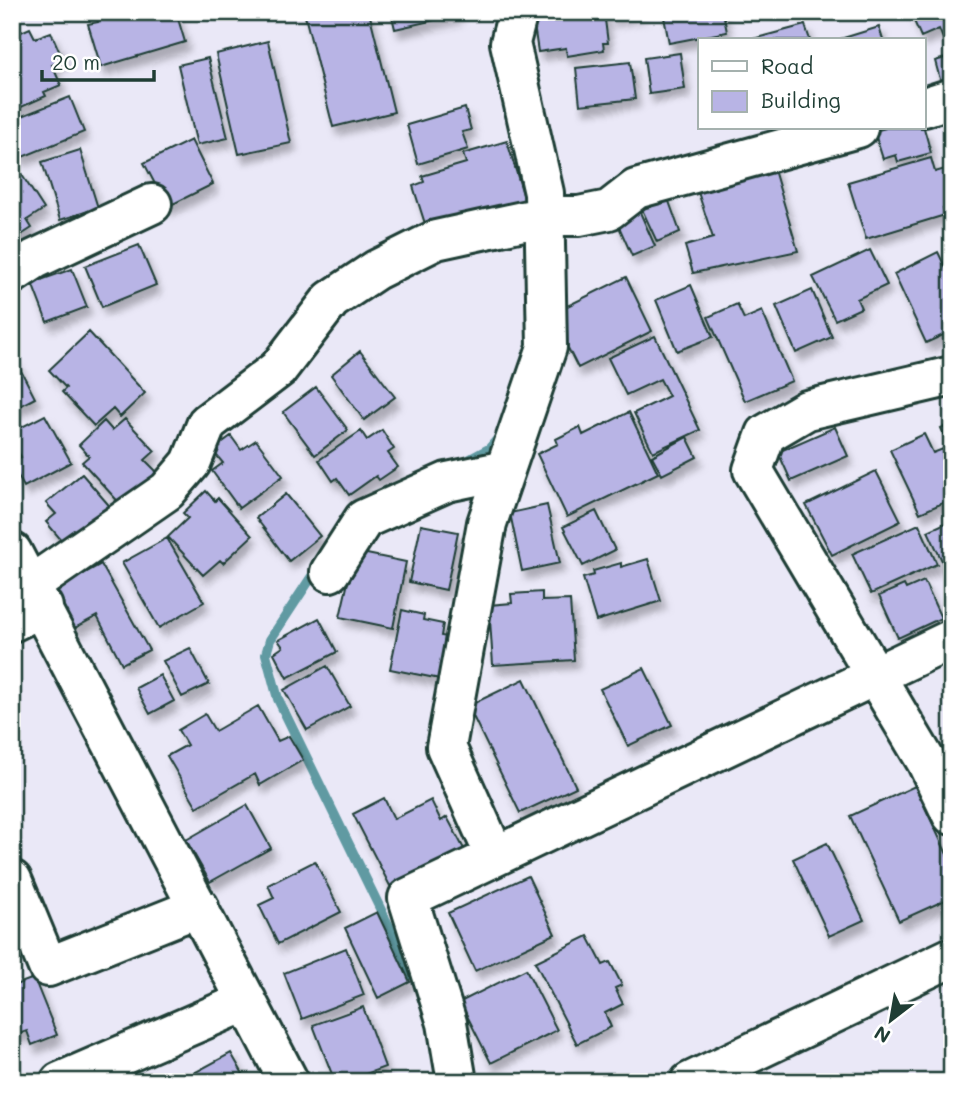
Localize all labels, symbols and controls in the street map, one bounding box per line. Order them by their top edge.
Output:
scale bar [42,38,154,82]
legend [698,38,926,130]
text: 20 m [52,48,100,75]
text: Road [761,52,813,79]
text: Building [761,86,841,113]
north arrow [856,986,926,1056]
text: N [869,1021,895,1049]

